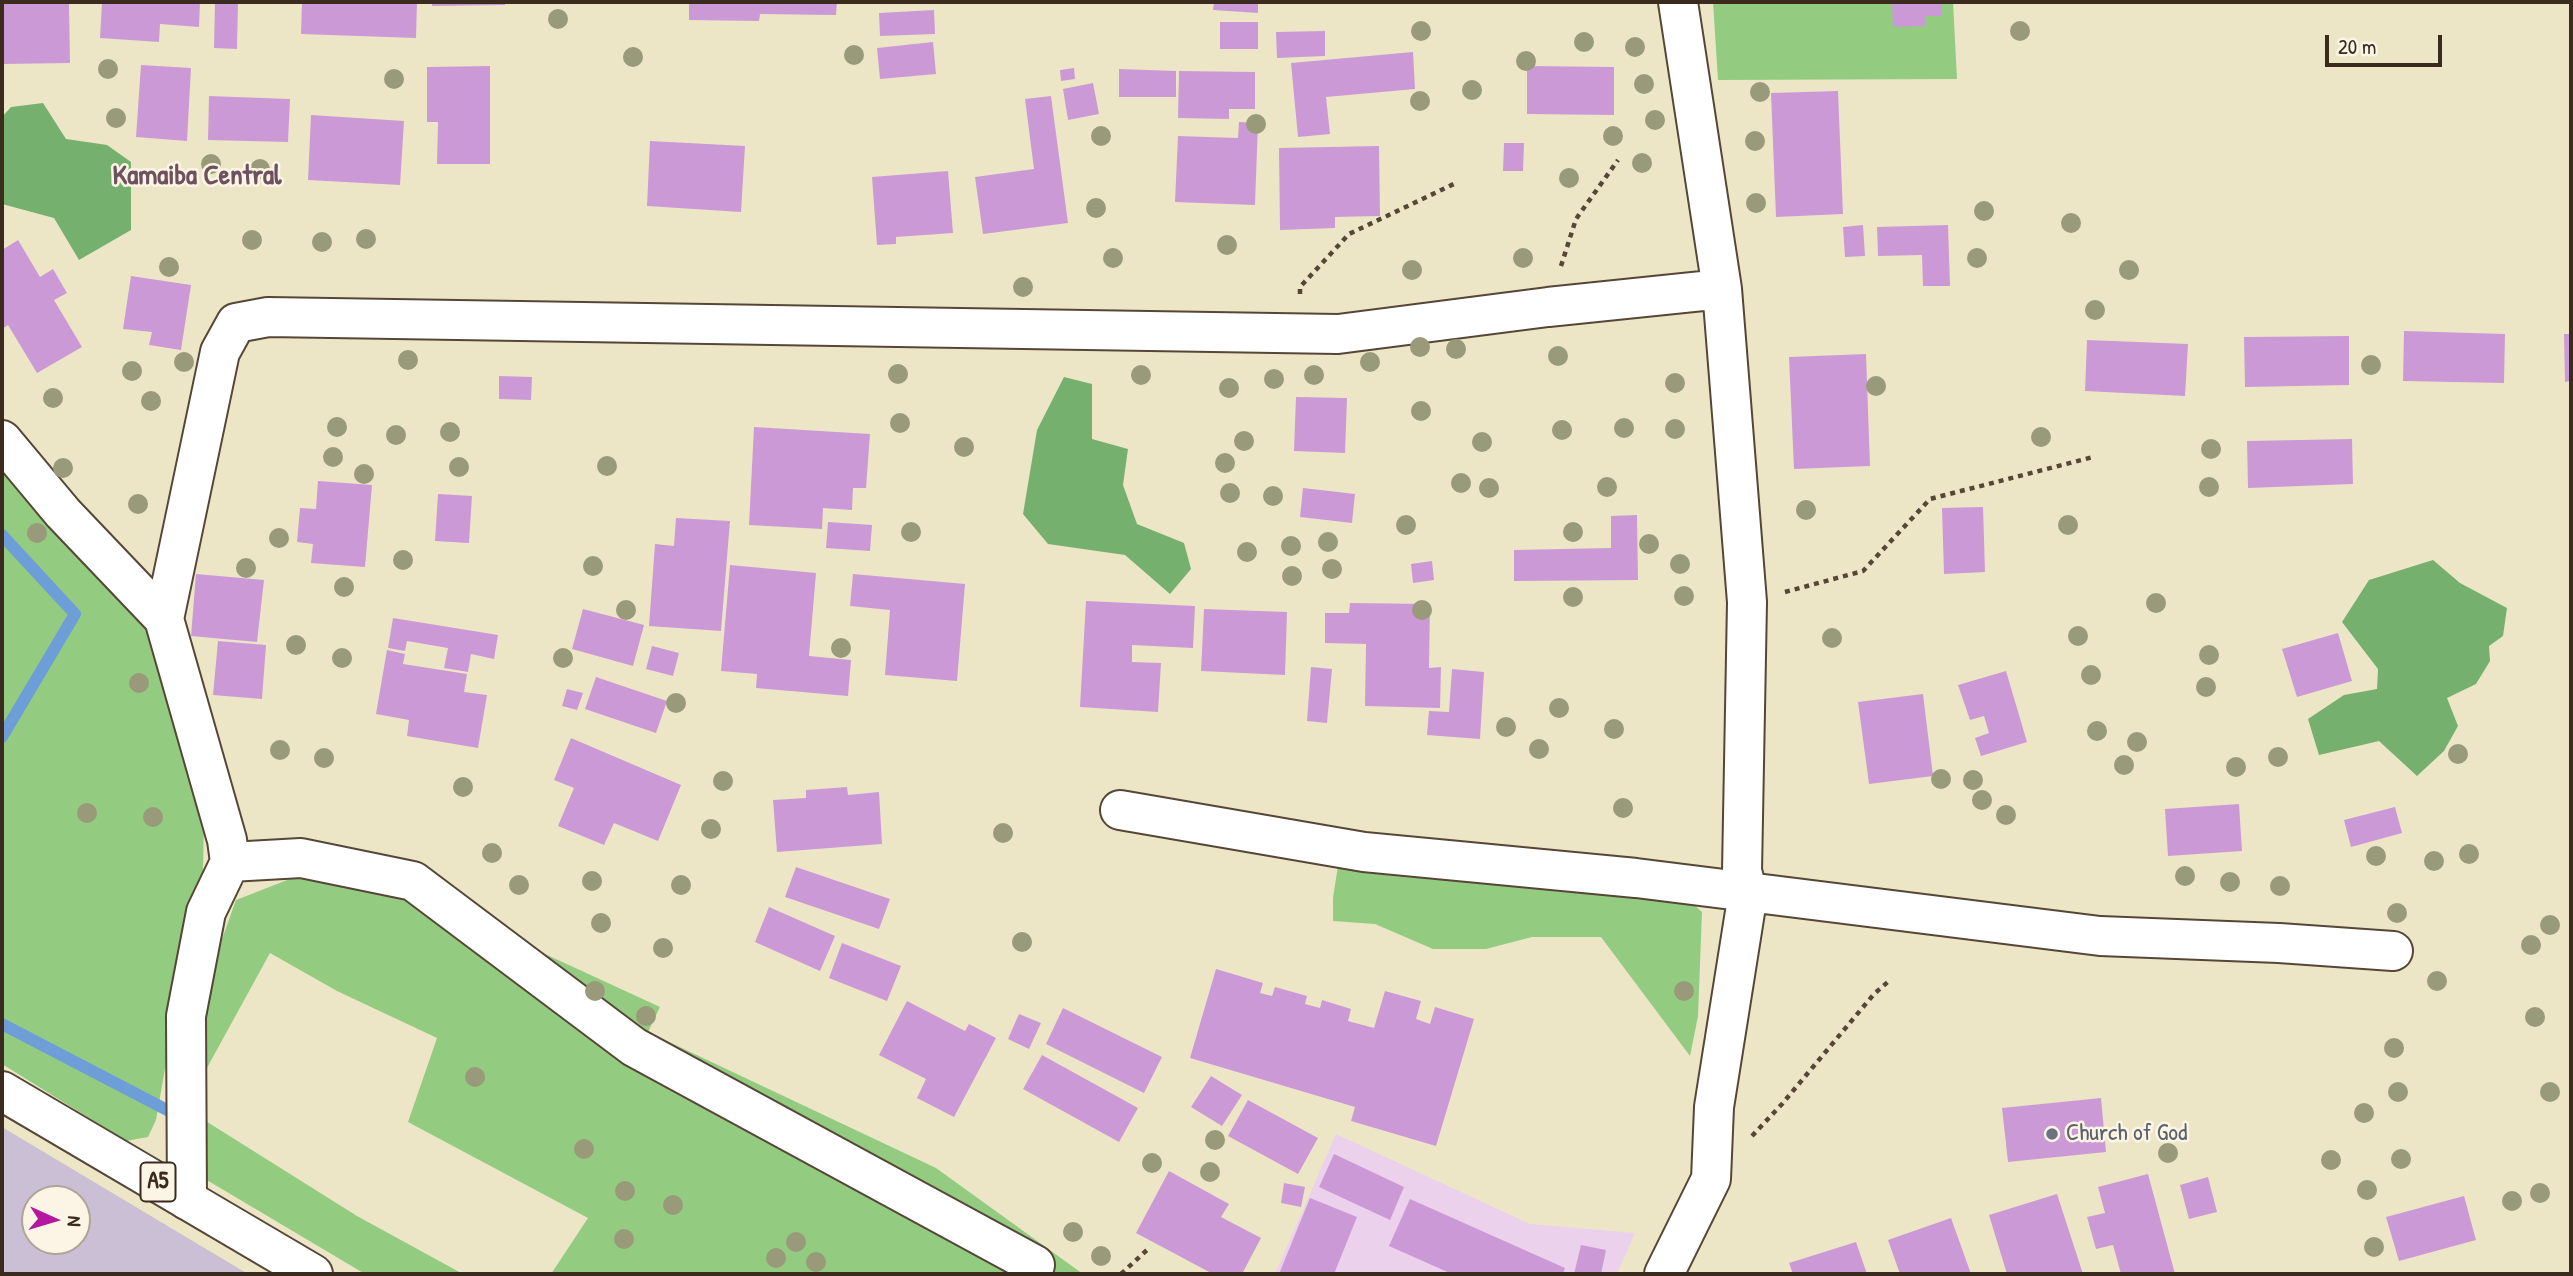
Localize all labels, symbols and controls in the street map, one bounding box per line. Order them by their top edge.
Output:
scale bar [2328,21,2445,65]
text: 20 m [2338,32,2376,61]
district label: Kamaiba Central [113,160,281,194]
place label: Church of God [2066,1120,2187,1148]
marker: Church of God [2044,1126,2060,1142]
road number: A5 [140,1162,176,1202]
north arrow [21,1185,91,1255]
text: N [62,1215,88,1227]

